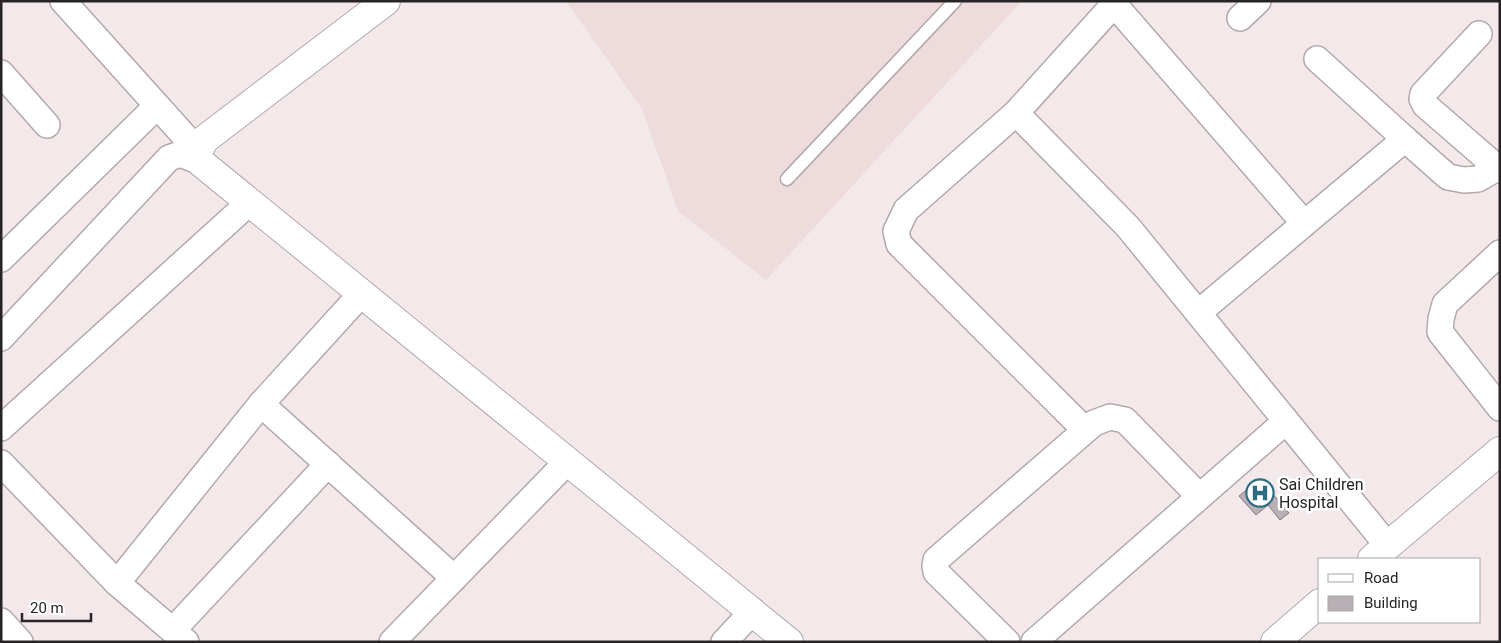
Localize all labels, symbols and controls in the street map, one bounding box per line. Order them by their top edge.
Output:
place label: Sai Children Hospital [1279,475,1364,512]
hospital icon: Sai Children Hospital [1245,478,1275,508]
legend [1318,558,1481,623]
text: Road [1364,569,1398,587]
scale bar [22,590,91,622]
text: Building [1364,594,1418,612]
text: 20 m [30,599,64,617]

